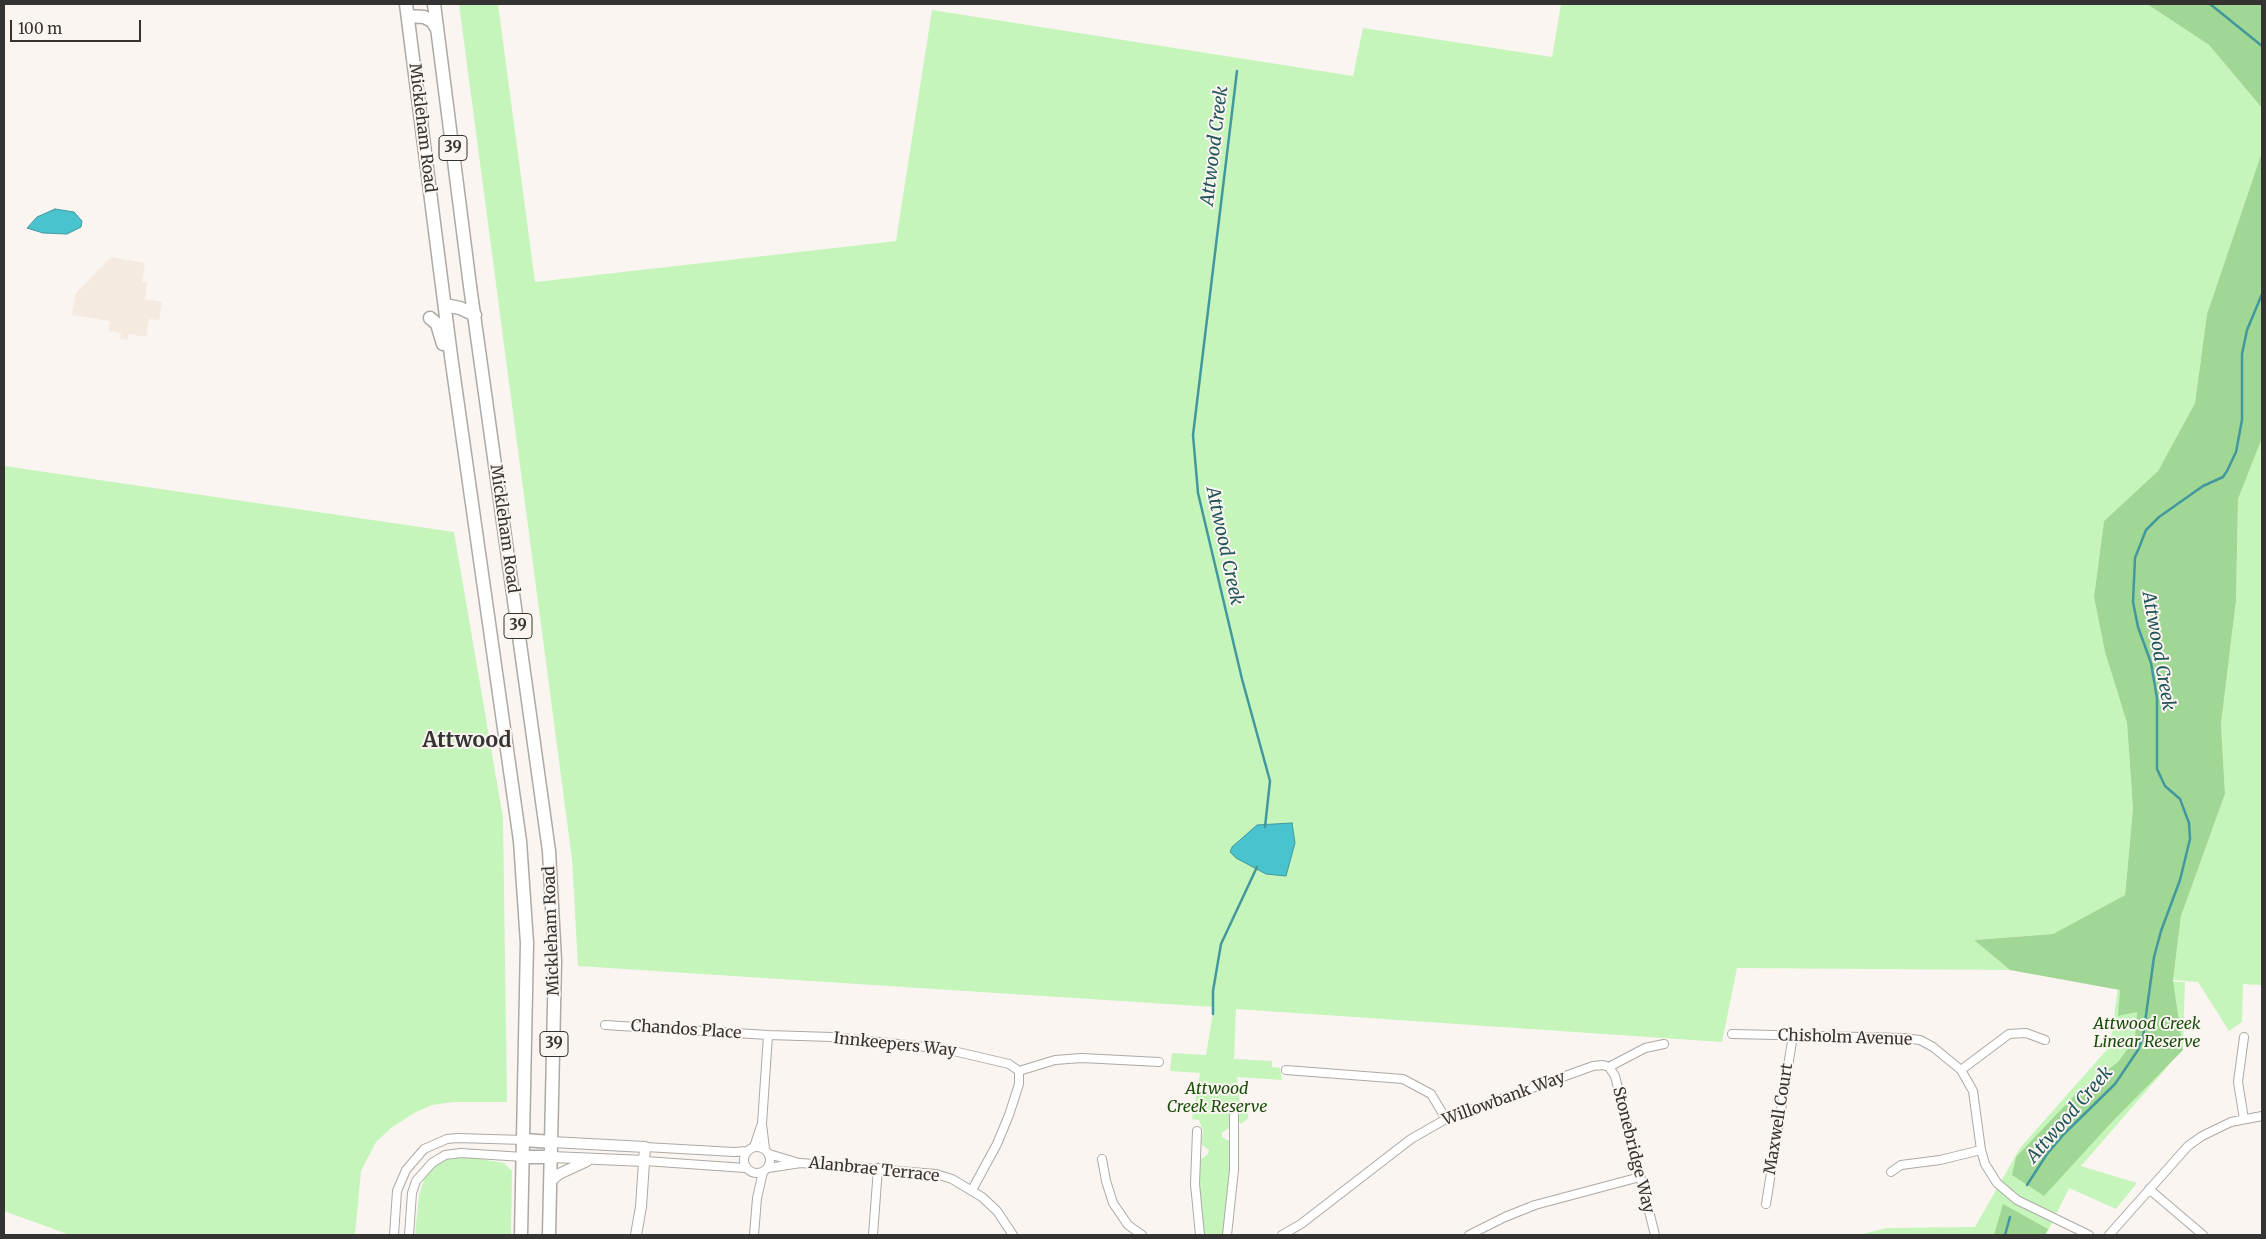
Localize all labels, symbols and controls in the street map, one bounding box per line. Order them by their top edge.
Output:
scale bar [12,10,144,42]
text: 100 m [18,19,62,38]
street label: Mickleham Road [405,62,439,194]
water label: Attwood Creek [1197,85,1233,207]
road number: 39 [439,136,467,160]
street label: Mickleham Road [485,463,523,595]
water label: Attwood Creek [1201,485,1247,607]
water label: Attwood Creek [2137,590,2179,712]
road number: 39 [504,614,532,638]
district label: Attwood [423,728,511,754]
street label: Mickleham Road [540,866,564,996]
park label: Attwood Creek Linear Reserve [2093,1014,2201,1052]
street label: Chandos Place [630,1017,742,1043]
street label: Chisholm Avenue [1778,1026,1912,1050]
street label: Innkeepers Way [832,1029,958,1061]
road number: 39 [540,1032,568,1056]
street label: Maxwell Court [1761,1062,1797,1176]
water label: Attwood Creek [2022,1063,2118,1167]
street label: Willowbank Way [1440,1068,1568,1130]
park label: Attwood Creek Reserve [1167,1079,1267,1117]
street label: Stonebridge Way [1608,1085,1658,1215]
street label: Alanbrae Terrace [808,1154,940,1186]

